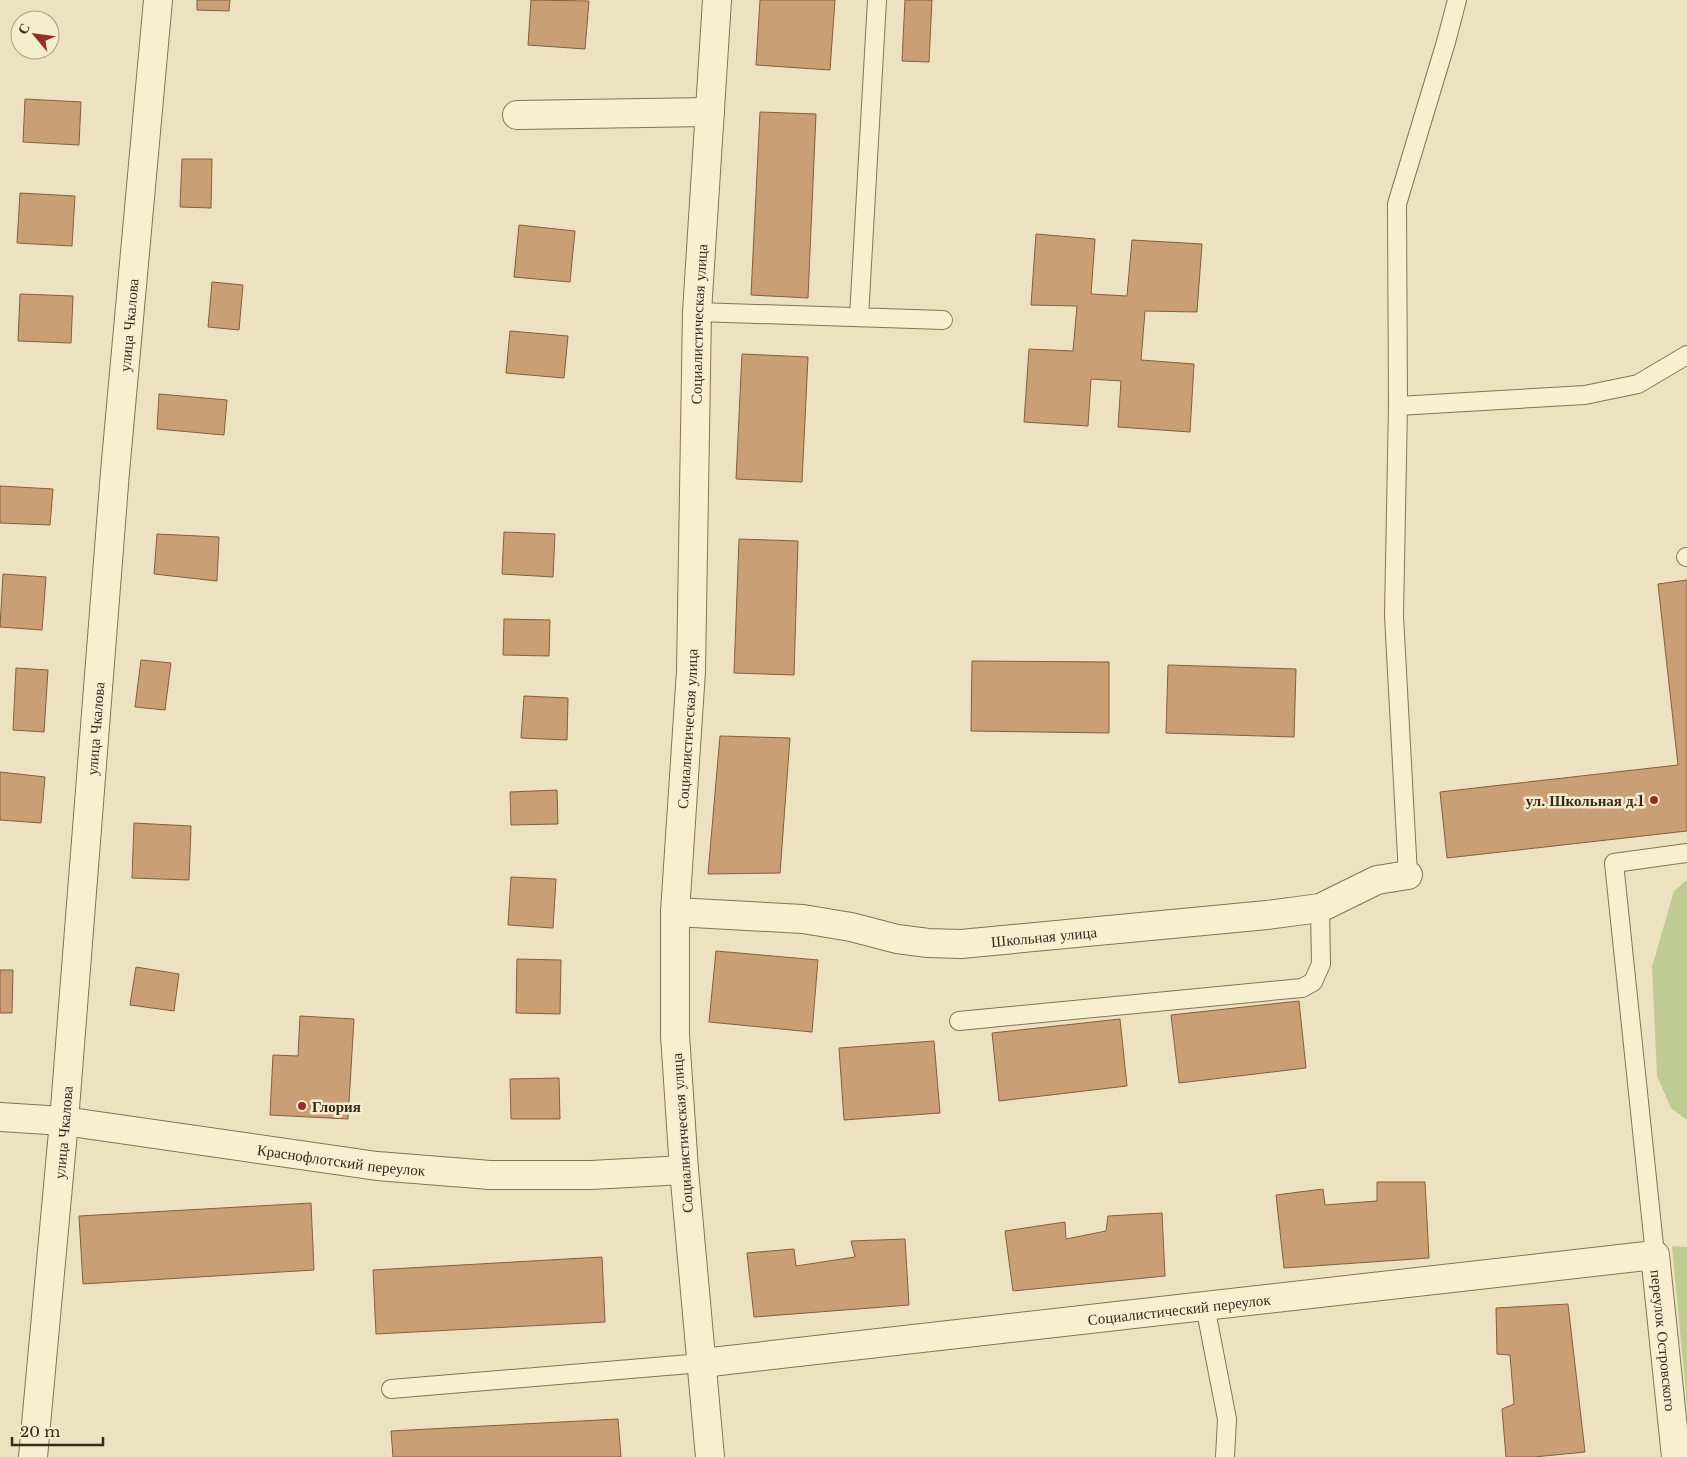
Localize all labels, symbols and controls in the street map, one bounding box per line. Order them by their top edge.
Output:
north arrow [10,10,60,60]
text: С [13,20,34,37]
street label: Социалистическая улица [686,243,711,404]
street label: улица Чкалова [115,277,142,372]
street label: Социалистическая улица [672,648,701,810]
street label: улица Чкалова [82,681,108,776]
place label: ул. Школьная д.1 [1526,791,1644,810]
marker: ул. Школьная д.1 [1648,794,1660,806]
street label: Школьная улица [990,922,1098,951]
street label: Социалистическая улица [667,1052,697,1214]
street label: улица Чкалова [49,1085,76,1180]
place label: Глория [312,1097,361,1116]
marker: Глория [296,1100,308,1112]
street label: Краснофлотский переулок [256,1139,427,1179]
street label: переулок Островского [1647,1269,1681,1412]
street label: Социалистический переулок [1087,1289,1272,1329]
scale bar [12,1414,104,1446]
text: 20 m [20,1422,60,1441]

